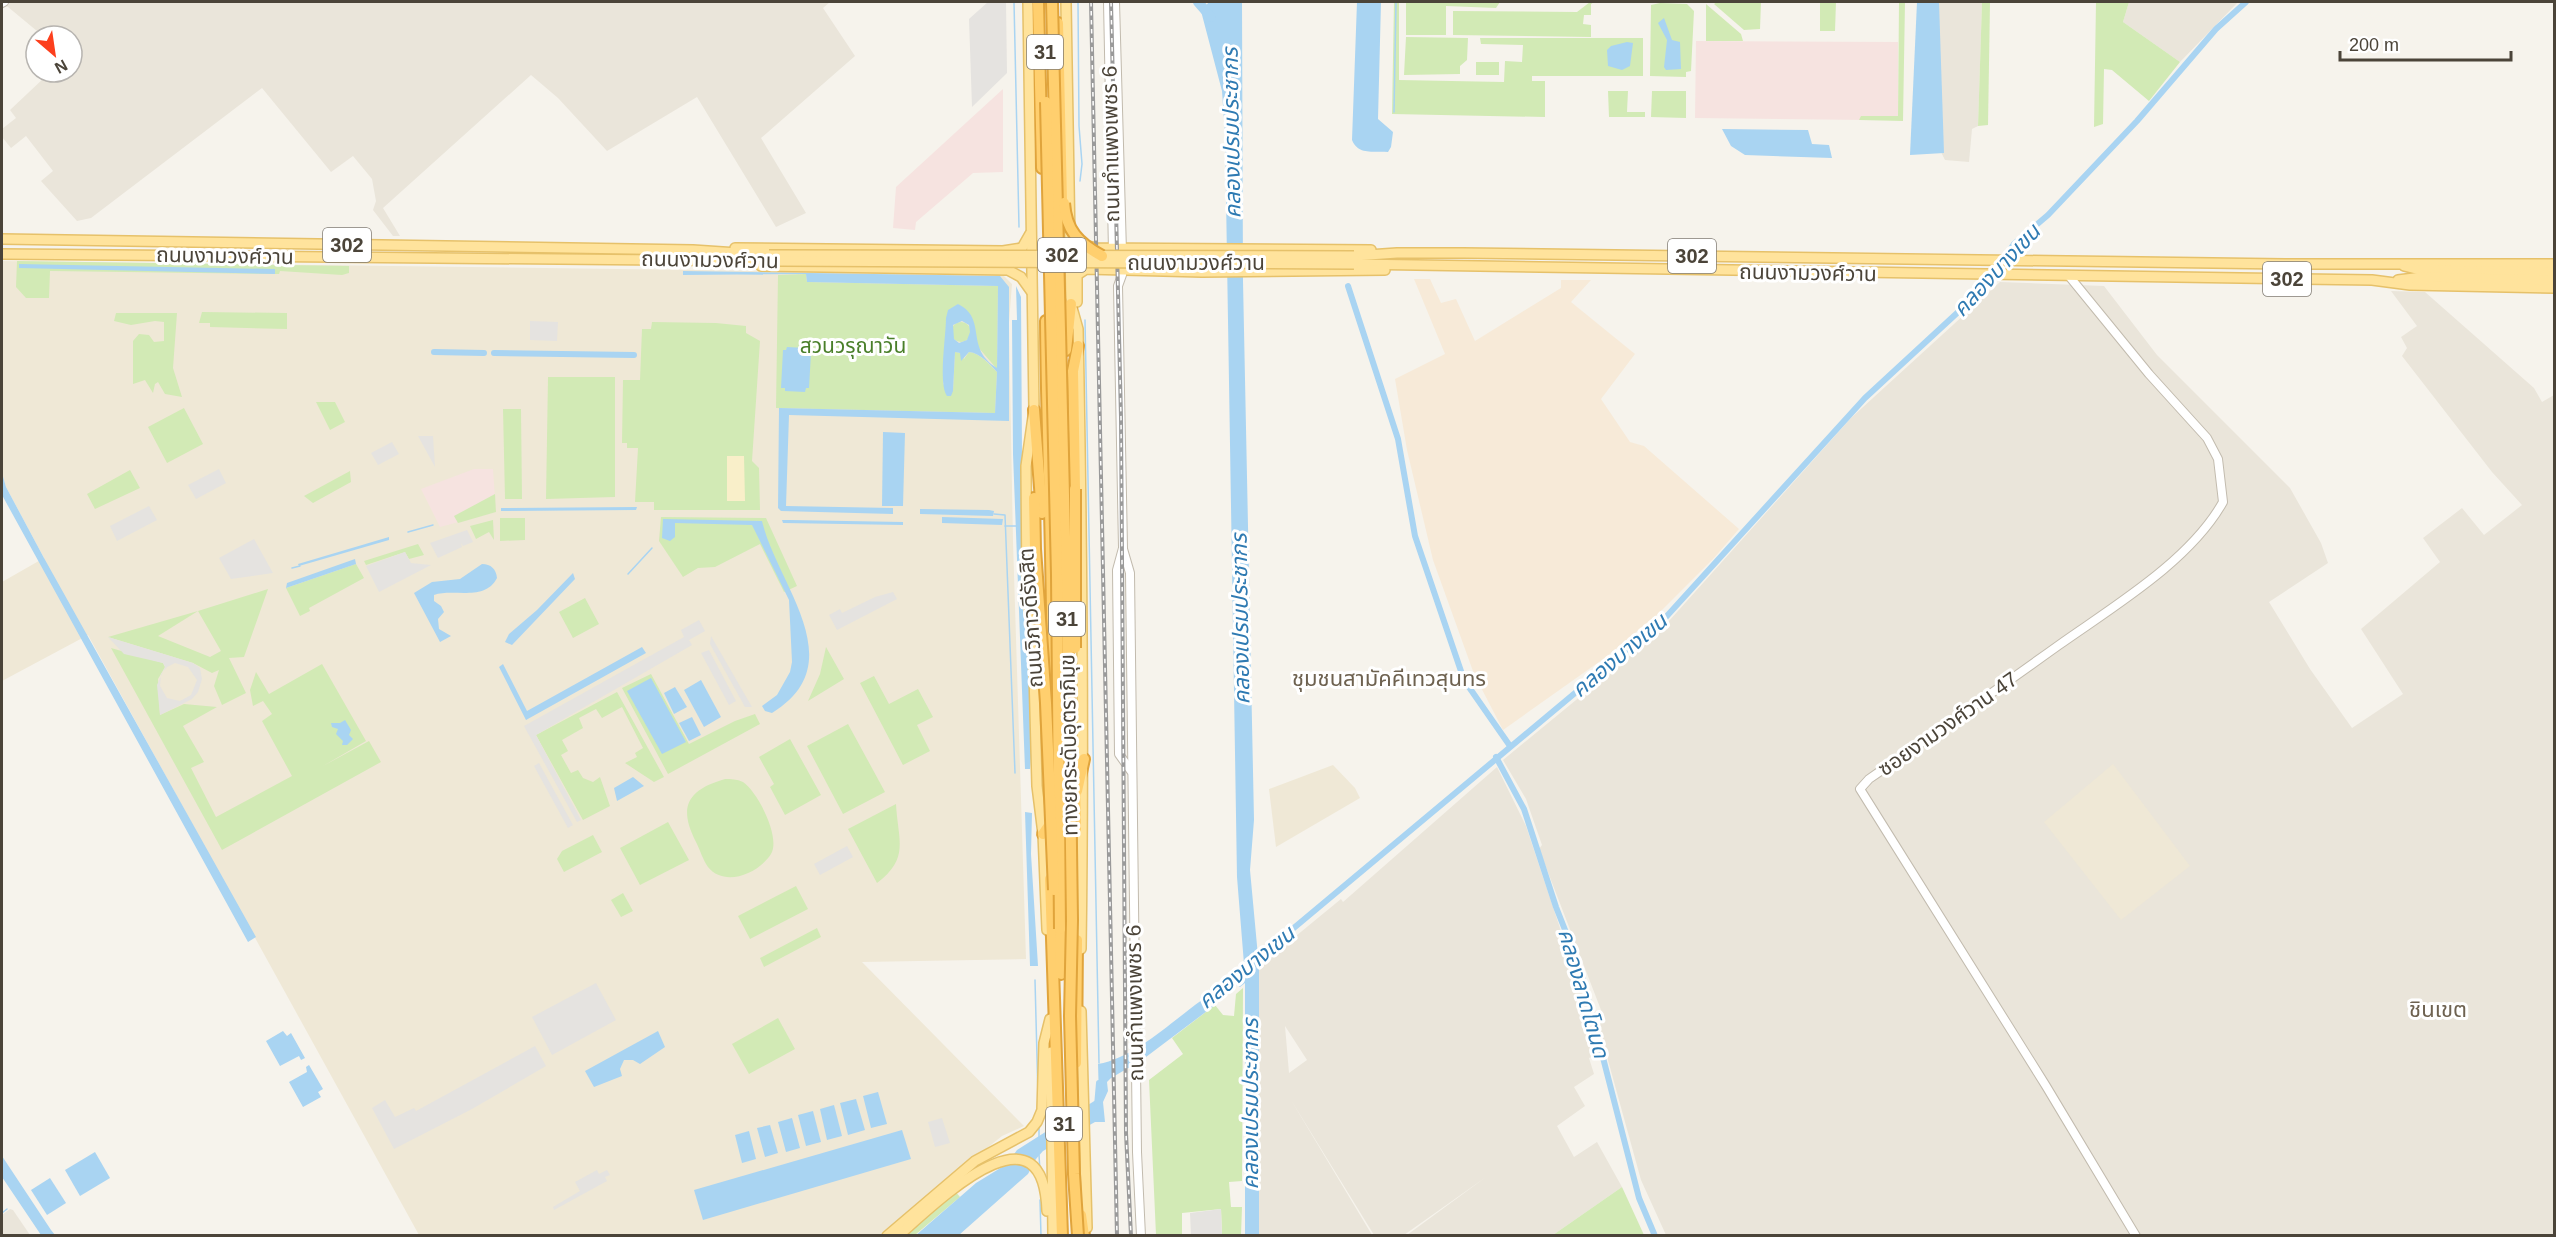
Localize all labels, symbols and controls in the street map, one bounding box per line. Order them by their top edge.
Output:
north arrow [24,24,84,84]
scale bar [2340,24,2511,62]
road number: 31 [1027,35,1063,69]
text: 200 m [2349,35,2399,55]
water label: คลองเปรมประชากร [1217,45,1245,219]
text: N [52,56,70,77]
street label: ถนนกำแพงเพชร 6 [1098,66,1123,223]
water label: คลองบางเขน [1948,218,2046,321]
road number: 302 [323,228,371,262]
road number: 302 [1038,238,1086,272]
road number: 302 [1668,239,1716,273]
street label: ถนนงามวงศ์วาน [156,243,294,268]
street label: ถนนงามวงศ์วาน [641,247,779,272]
street label: ถนนงามวงศ์วาน [1127,251,1265,274]
street label: ถนนงามวงศ์วาน [1739,260,1877,285]
road number: 302 [2263,262,2311,296]
park label: สวนวรุณาวัน [800,334,906,359]
water label: คลองเปรมประชากร [1226,531,1254,705]
street label: ถนนวิภาวดีรังสิต [1014,547,1047,689]
road number: 31 [1049,602,1085,636]
water label: คลองบางเขน [1567,607,1673,702]
street label: ทางยกระดับอุตราภิมุข [1055,654,1084,836]
district label: ชุมชนสามัคคีเทวสุนทร [1292,666,1486,692]
street label: ซอยงามวงศ์วาน 47 [1874,667,2022,780]
water label: คลองบางเขน [1193,920,1301,1014]
street label: ถนนกำแพงเพชร 6 [1122,925,1147,1082]
water label: คลองลาดโตนด [1553,926,1614,1062]
district label: ชินเขต [2409,997,2467,1022]
water label: คลองเปรมประชากร [1238,1016,1263,1189]
road number: 31 [1046,1107,1082,1141]

